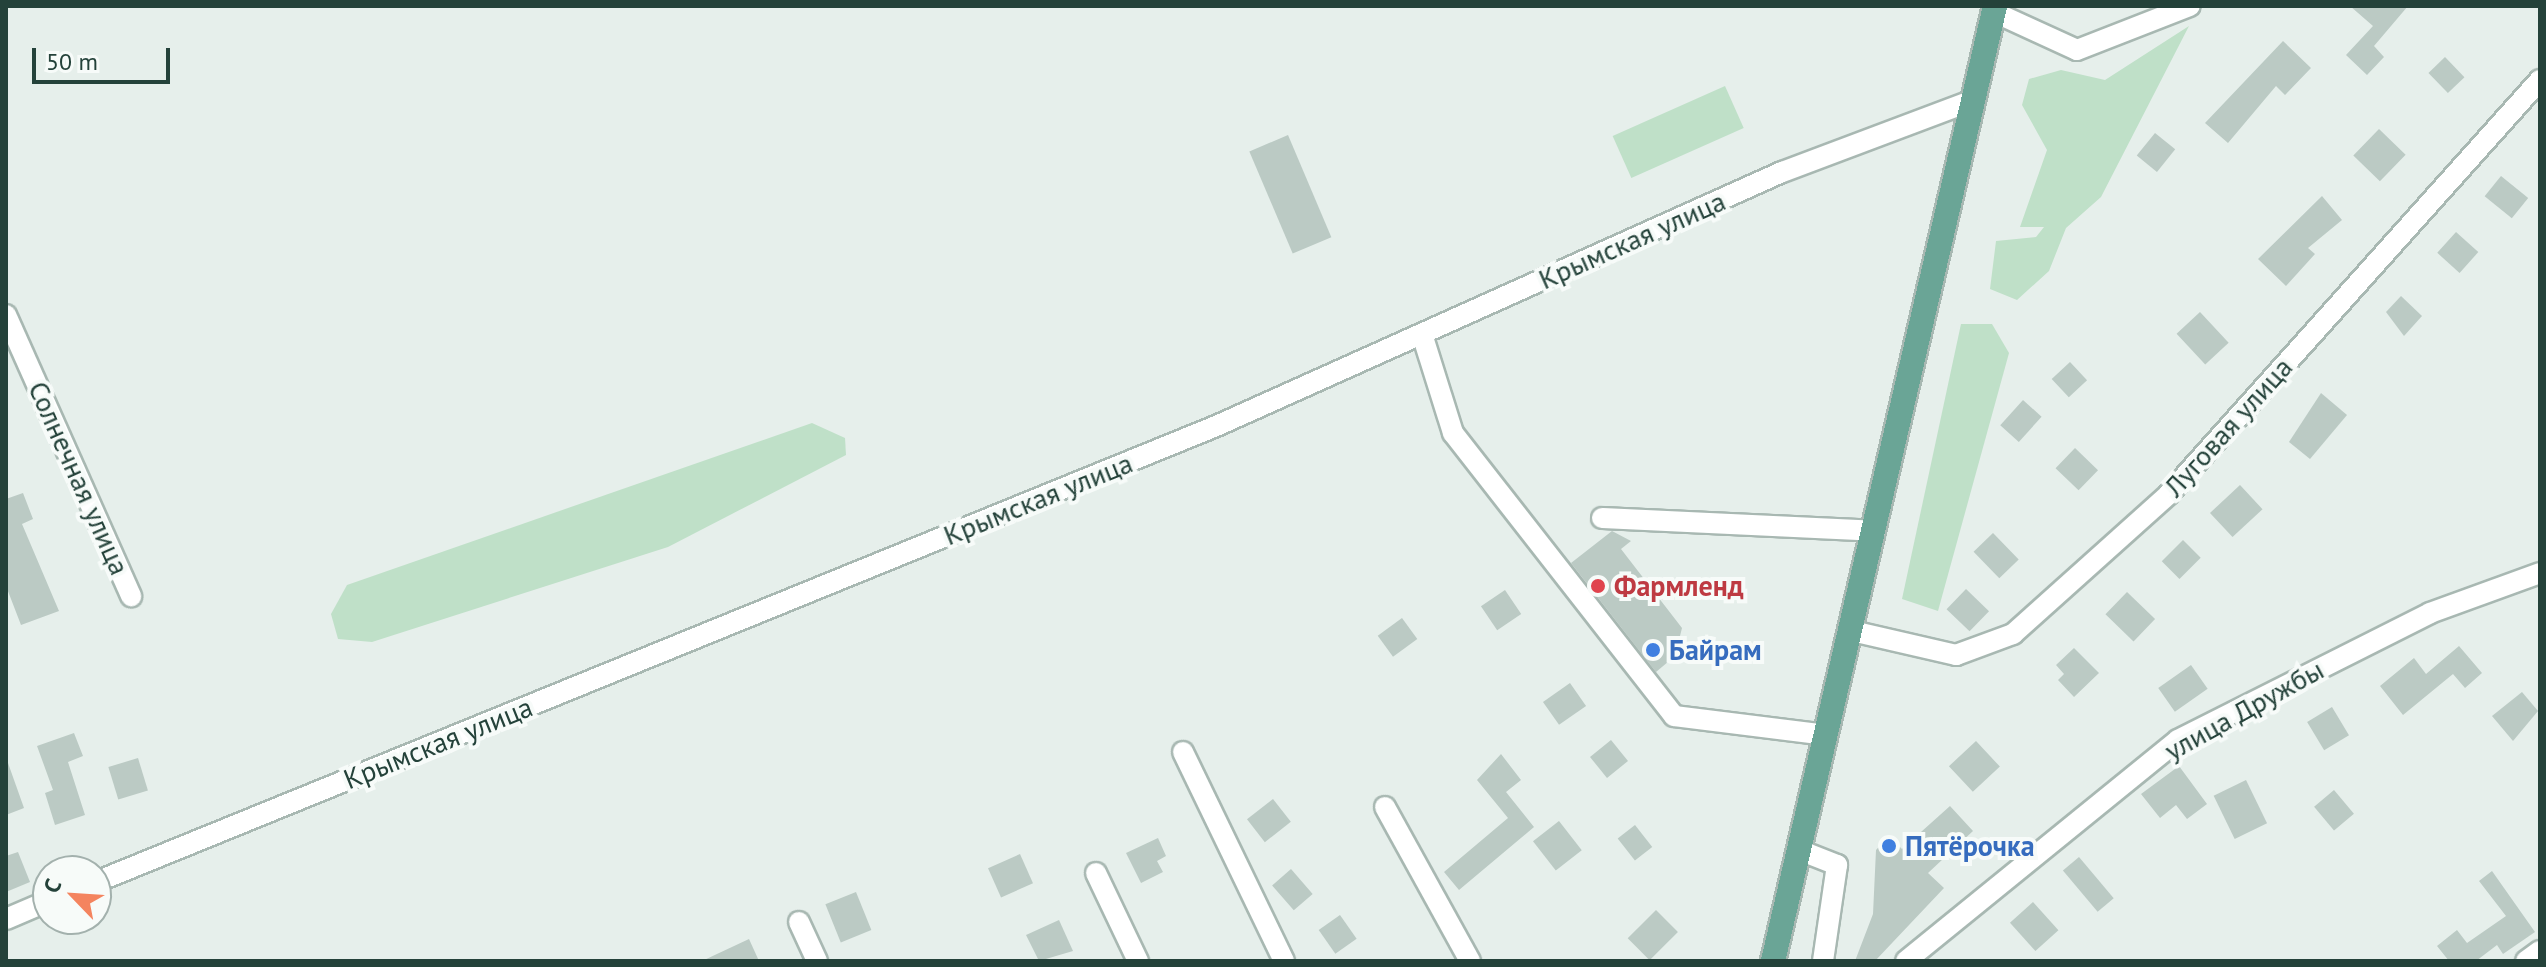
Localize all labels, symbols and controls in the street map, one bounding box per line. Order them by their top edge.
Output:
scale bar [36,32,174,82]
text: 50 m [46,46,98,77]
street label: Крымская улица [1533,184,1731,296]
street label: Луговая улица [2157,351,2299,503]
street label: Солнечная улица [21,376,137,580]
street label: Крымская улица [939,446,1137,552]
place label: Фармленд [1614,569,1744,603]
marker: Фармленд [1589,577,1607,595]
place label: Байрам [1669,633,1762,667]
marker: Байрам [1644,641,1662,659]
street label: улица Дружбы [2158,652,2330,768]
street label: Крымская улица [339,690,537,796]
place label: Пятёрочка [1905,829,2035,863]
marker: Пятёрочка [1880,837,1898,855]
north arrow [32,855,112,935]
text: С [37,874,67,897]

